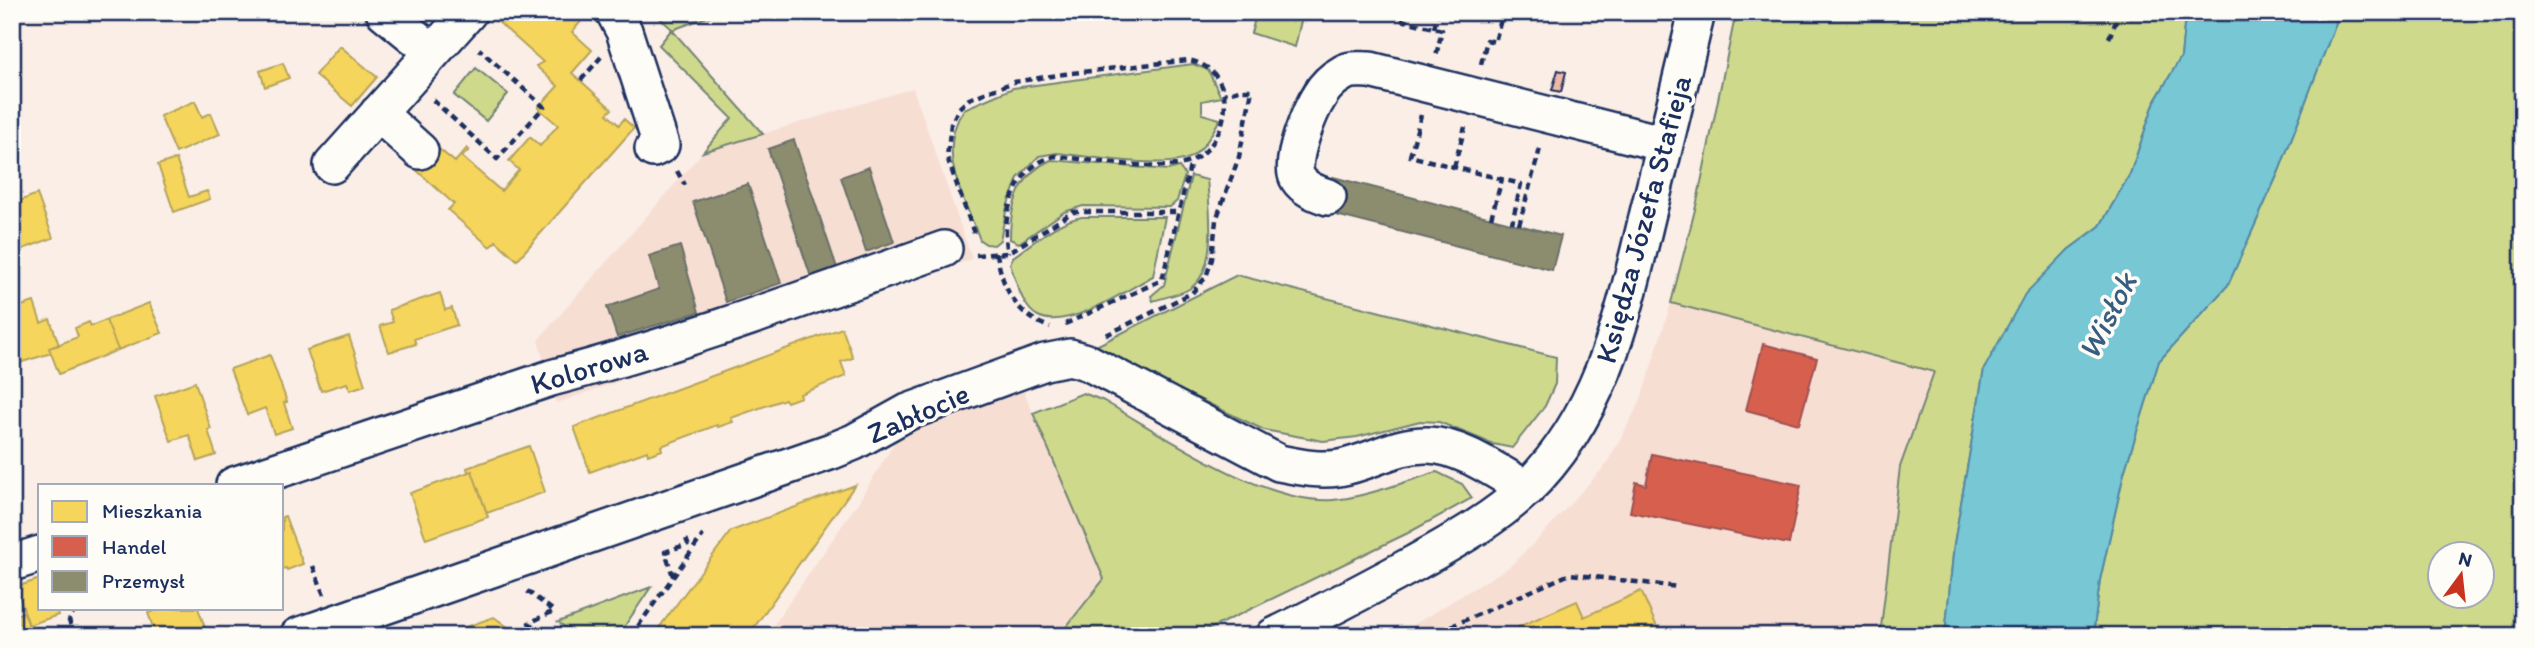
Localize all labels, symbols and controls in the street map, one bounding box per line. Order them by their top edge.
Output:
street label: Księdza Józefa Stafieja [1587,71,1699,367]
water label: Wisłok [2069,265,2145,365]
street label: Kolorowa [526,332,652,402]
street label: Zabłocie [861,374,975,452]
legend [38,484,284,610]
text: Mieszkania [102,498,202,523]
text: Handel [102,534,167,559]
north arrow [2426,540,2496,610]
text: N [2456,546,2474,572]
text: Przemysł [102,568,185,593]

